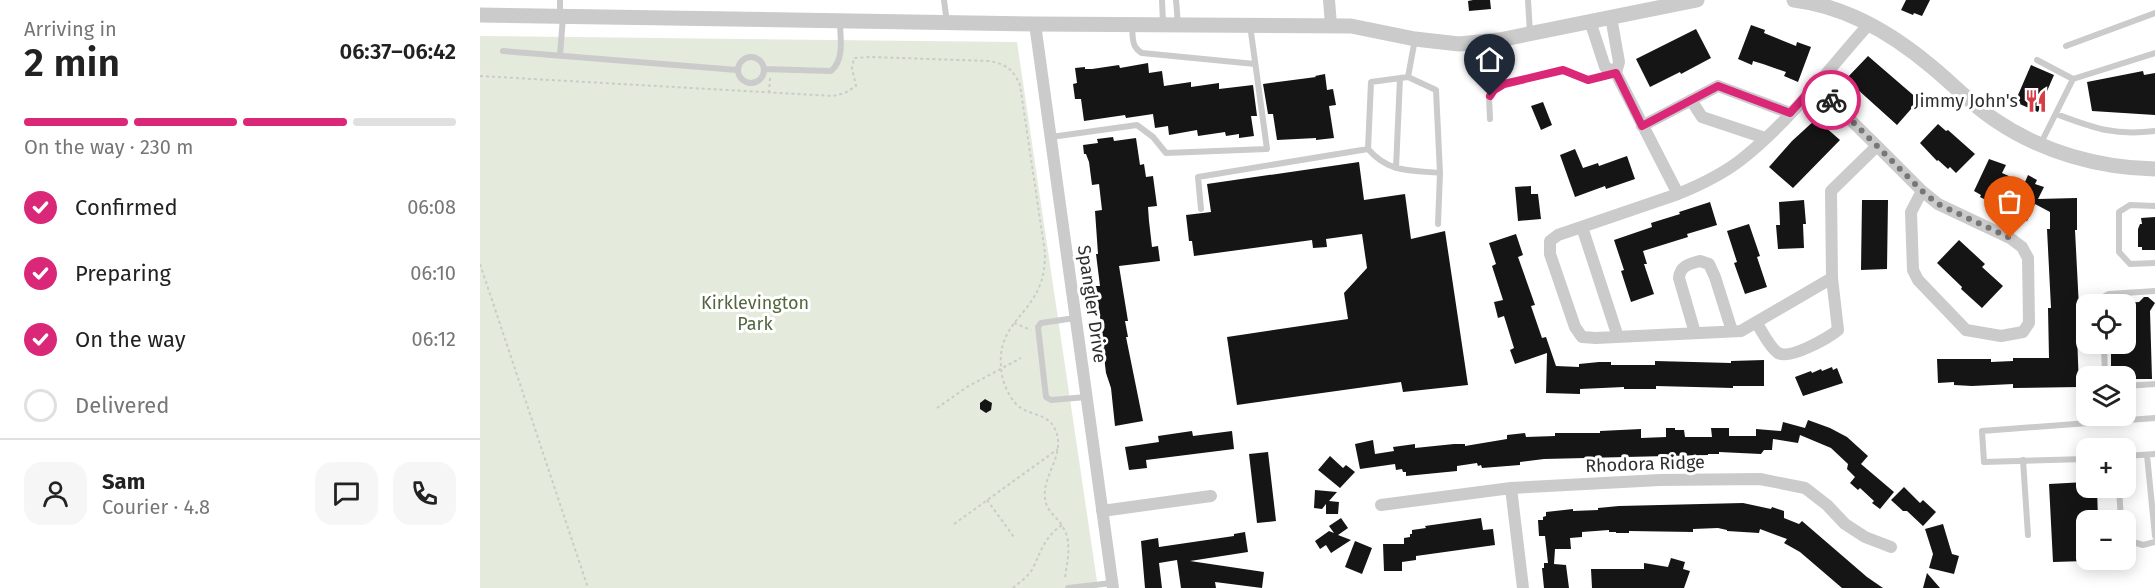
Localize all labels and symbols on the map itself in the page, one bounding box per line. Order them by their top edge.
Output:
pin [1464,34,1515,96]
courier [1801,70,1861,130]
restaurant icon: Jimmy John's [2023,88,2049,114]
place label: Jimmy John's [1914,90,2018,112]
pin [1984,176,2035,238]
street label: Spangler Drive [1073,244,1111,364]
park label: Kirklevington Park [701,292,809,335]
street label: Rhodora Ridge [1585,451,1705,477]

